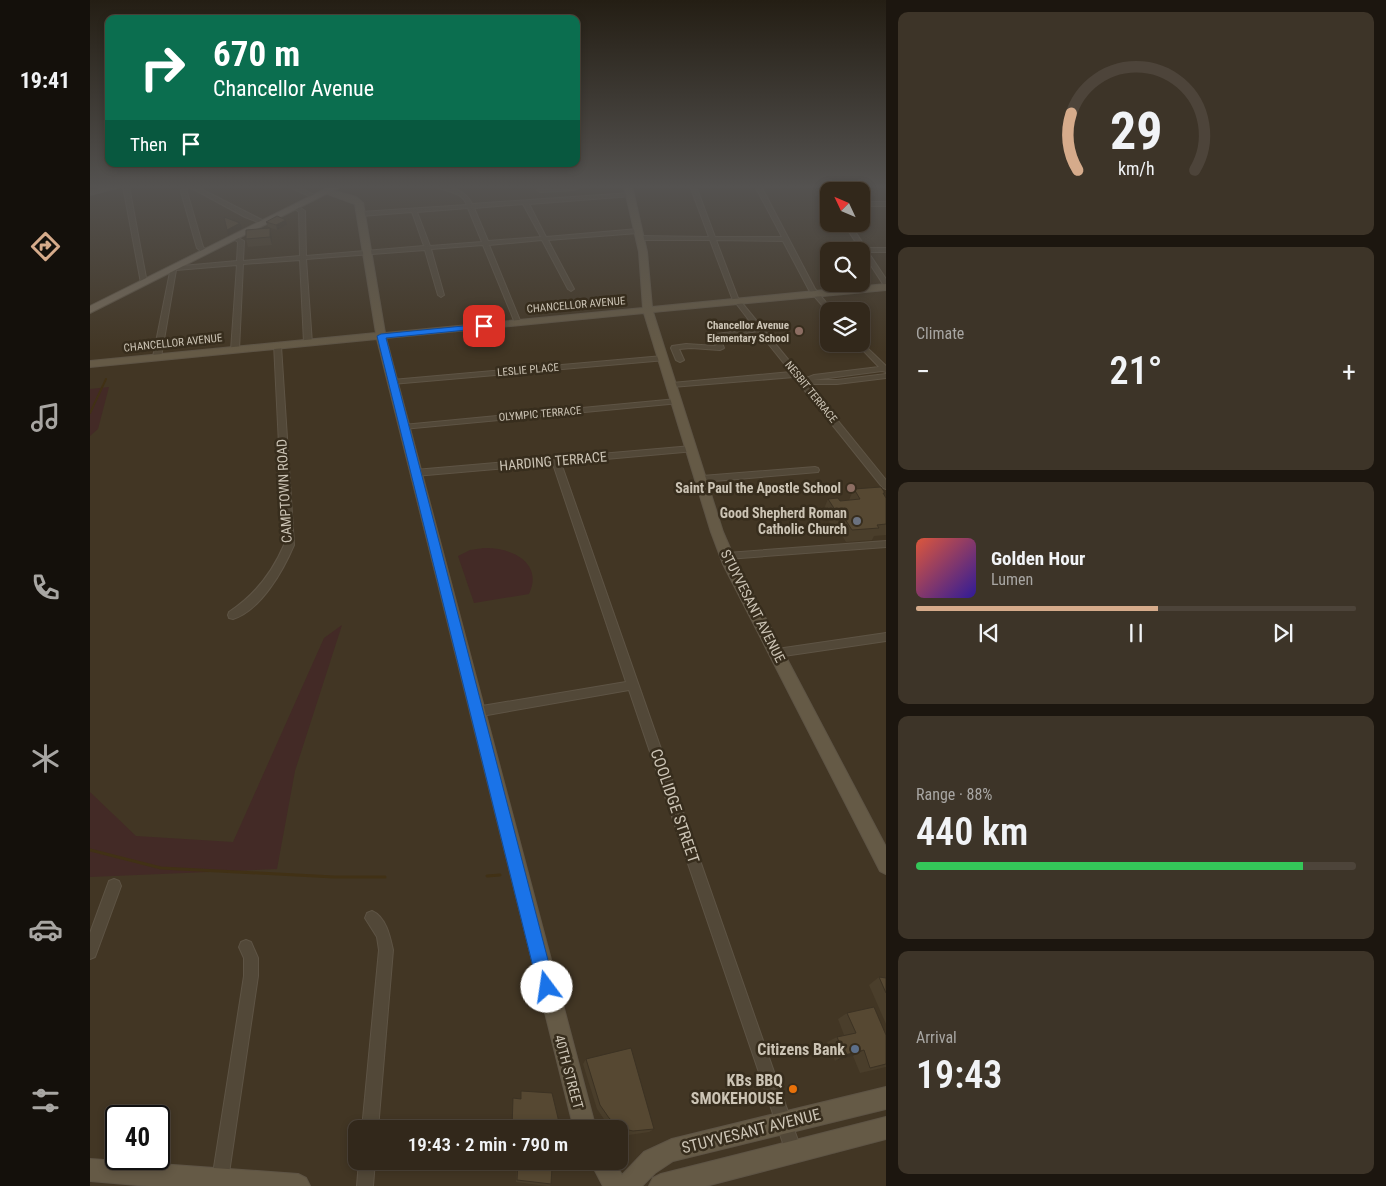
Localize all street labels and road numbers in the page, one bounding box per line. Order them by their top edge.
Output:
street label: CHANCELLOR AVENUE [526,294,626,316]
street label: CHANCELLOR AVENUE [123,331,223,355]
street label: NESBIT TERRACE [782,359,840,426]
street label: LESLIE PLACE [497,361,560,379]
street label: OLYMPIC TERRACE [498,404,582,424]
street label: CAMPTOWN ROAD [273,439,295,543]
street label: HARDING TERRACE [499,448,607,474]
street label: STUYVESANT AVENUE [718,547,788,665]
street label: COOLIDGE STREET [647,746,703,866]
street label: 40TH STREET [551,1033,587,1111]
street label: STUYVESANT AVENUE [680,1105,822,1157]

